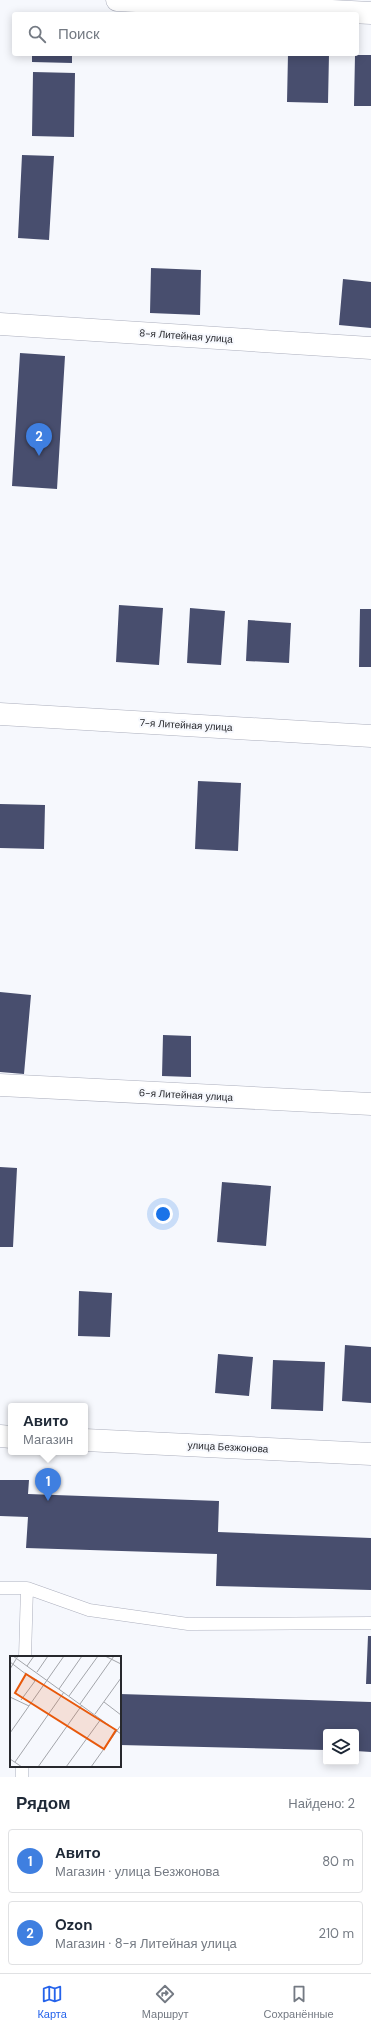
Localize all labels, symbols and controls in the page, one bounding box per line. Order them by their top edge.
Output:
search box [12,12,359,56]
icon: search [26,23,48,45]
text: Поиск [58,24,100,44]
street label: 8-я Литейная улица [139,326,234,346]
pin: 2 [26,423,52,456]
street label: 7-я Литейная улица [139,716,233,734]
street label: 6-я Литейная улица [139,1086,234,1104]
your location [153,1204,173,1224]
popup [8,1403,88,1455]
text: Авито [23,1411,69,1431]
text: Магазин [23,1431,73,1448]
street label: улица Безжонова [187,1438,269,1456]
pin: 1 [35,1468,61,1501]
inset map [10,1656,121,1767]
map controls [323,1729,359,1765]
button: layers [323,1729,359,1765]
text: Рядом [16,1792,71,1814]
text: Найдено: 2 [288,1795,355,1812]
text: Авито [55,1843,101,1863]
text: 1 [28,1853,32,1870]
text: 80 m [322,1853,354,1870]
text: Магазин · улица Безжонова [55,1863,220,1880]
text: Ozon [55,1915,93,1935]
text: 2 [26,1925,34,1942]
text: 210 m [319,1925,354,1942]
text: Магазин · 8-я Литейная улица [55,1935,237,1952]
tab: Карта [37,1983,67,2021]
tab: Маршрут [142,1983,189,2021]
tab: Сохранённые [264,1983,334,2021]

